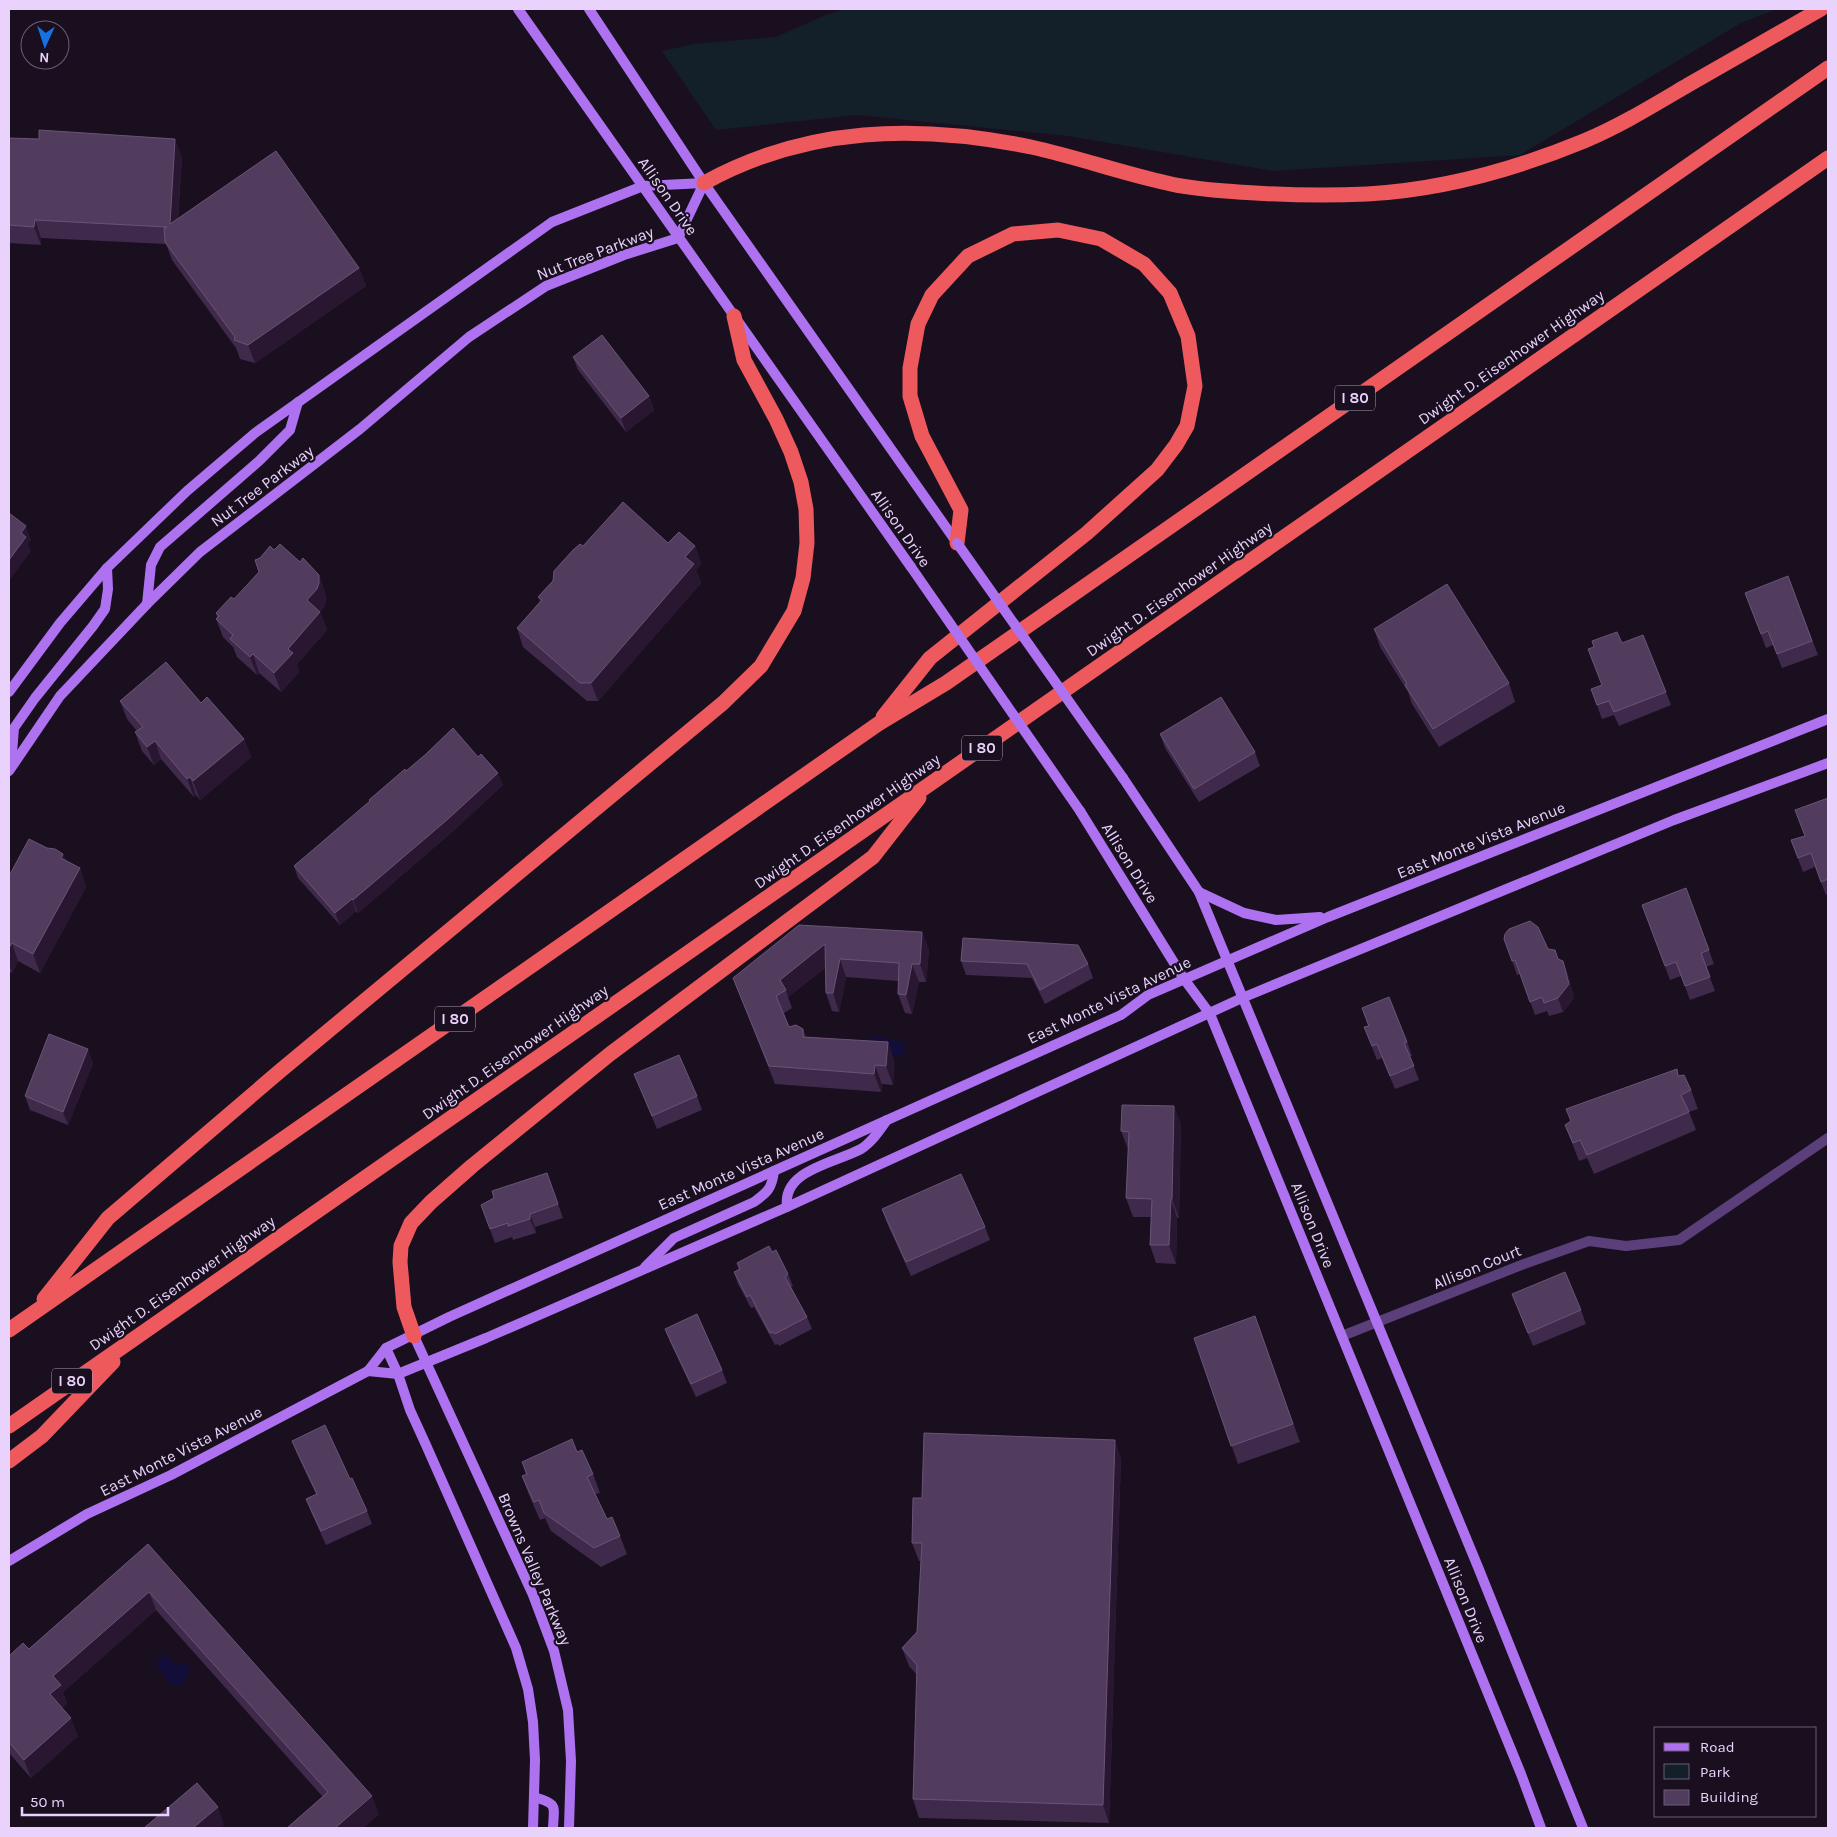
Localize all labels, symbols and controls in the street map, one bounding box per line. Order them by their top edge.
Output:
north arrow [20,20,70,70]
text: N [39,49,50,66]
street label: Allison Drive [634,153,702,239]
street label: Nut Tree Parkway [534,222,657,284]
street label: Dwight D. Eisenhower Highway [1414,285,1608,429]
road number: I 80 [1335,386,1375,410]
street label: Nut Tree Parkway [207,441,318,531]
street label: Allison Drive [867,485,935,571]
street label: Dwight D. Eisenhower Highway [1082,517,1276,661]
road number: I 80 [962,736,1002,760]
street label: Dwight D. Eisenhower Highway [750,749,944,893]
street label: East Monte Vista Avenue [1394,798,1568,882]
street label: Allison Drive [1098,819,1162,907]
street label: East Monte Vista Avenue [1024,952,1194,1048]
street label: Dwight D. Eisenhower Highway [418,980,612,1124]
road number: I 80 [435,1006,475,1032]
street label: East Monte Vista Avenue [655,1124,827,1214]
street label: Allison Drive [1287,1179,1339,1271]
street label: Dwight D. Eisenhower Highway [85,1211,279,1355]
street label: Allison Court [1430,1241,1524,1293]
road number: I 80 [52,1368,92,1394]
street label: East Monte Vista Avenue [97,1402,265,1500]
street label: Browns Valley Parkway [494,1490,576,1649]
street label: Allison Drive [1440,1554,1492,1646]
legend [1654,1727,1817,1817]
text: Road [1700,1738,1735,1756]
text: Park [1700,1763,1730,1781]
scale bar [22,1784,169,1816]
text: Building [1700,1788,1758,1806]
text: 50 m [30,1793,65,1811]

